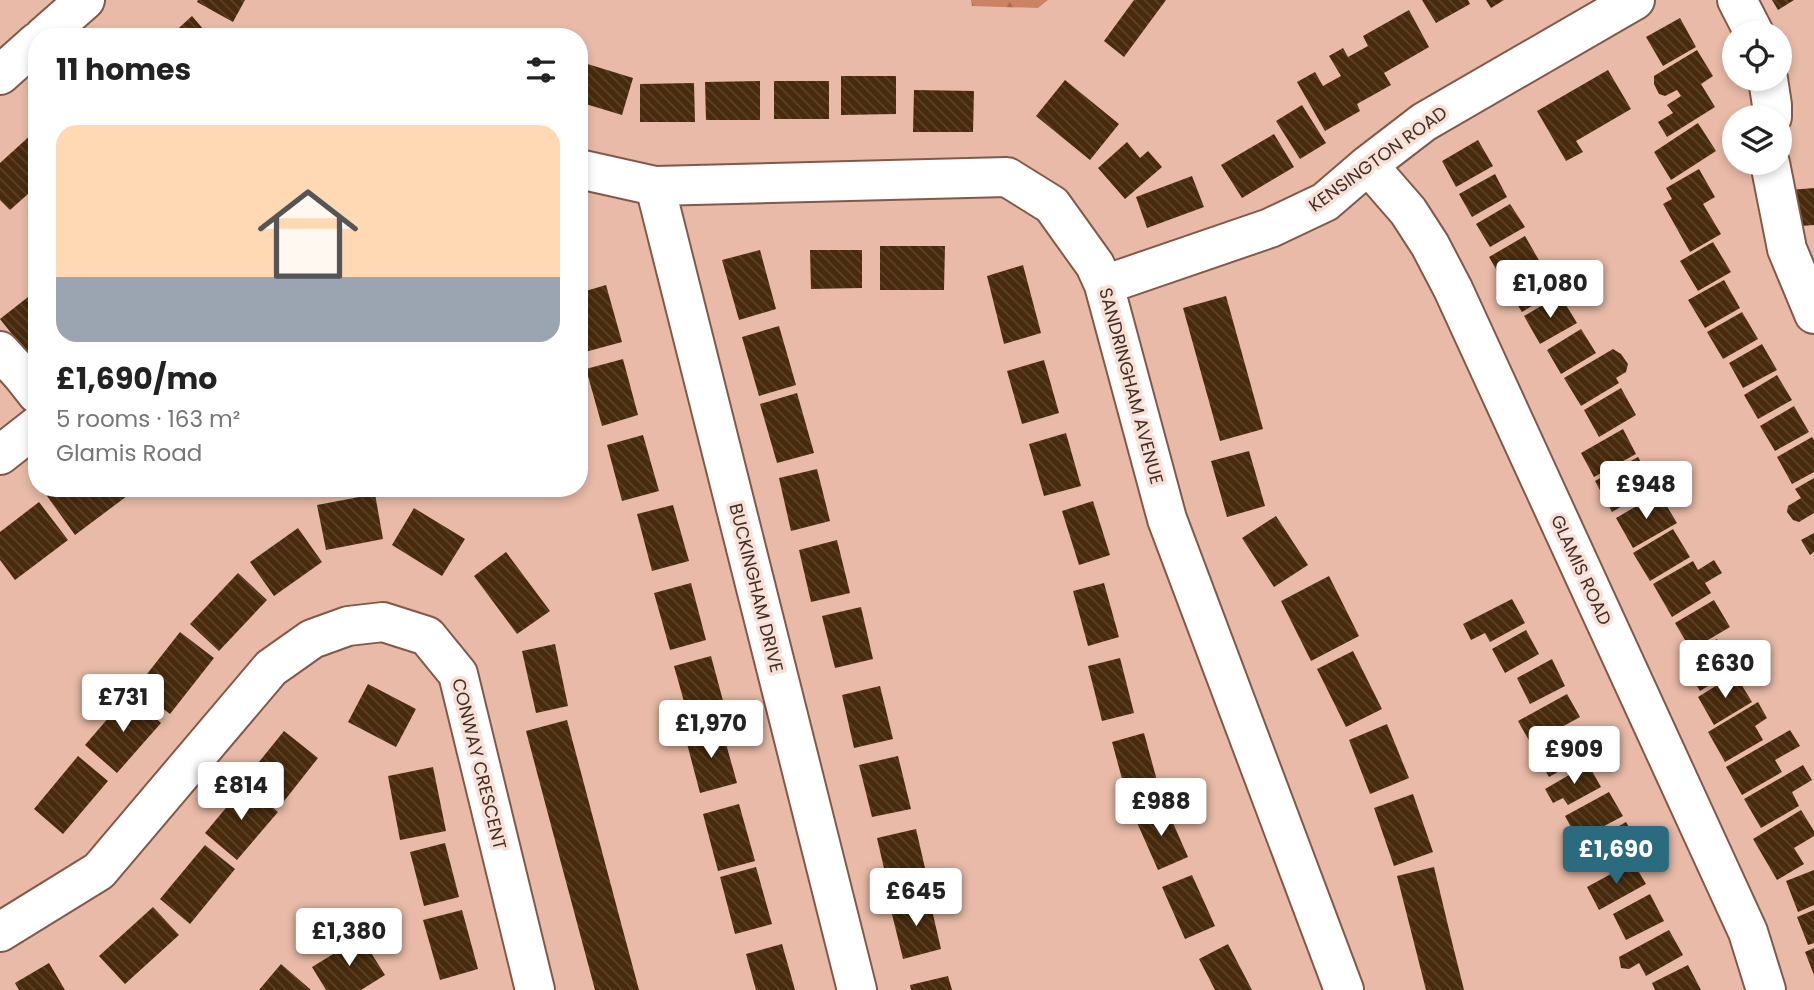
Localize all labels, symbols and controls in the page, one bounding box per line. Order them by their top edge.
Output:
map controls [1722,21,1792,175]
button: locate [1722,21,1792,91]
text: 11 homes [56,48,191,91]
icon: filters [522,51,560,89]
street label: KENSINGTON ROAD [1303,100,1452,217]
button: layers [1722,105,1792,175]
icon: home [245,171,371,297]
pin: £1,080 [1493,260,1607,320]
text: £1,080 [1512,267,1588,299]
street label: SANDRINGHAM AVENUE [1093,285,1170,487]
text: £1,690/mo [56,357,217,400]
text: 5 rooms · 163 m² [56,403,240,435]
text: Glamis Road [56,437,202,469]
pin: £948 [1605,462,1687,521]
text: £948 [1616,468,1676,500]
street label: BUCKINGHAM DRIVE [723,501,790,675]
street label: GLAMIS ROAD [1545,511,1618,629]
pin: £630 [1684,640,1766,700]
text: £630 [1696,647,1754,679]
pin: £731 [82,674,164,734]
street label: CONWAY CRESCENT [446,676,513,852]
text: £731 [98,681,148,713]
pin: £1,970 [654,700,768,760]
text: £1,970 [675,707,747,739]
pin: £909 [1533,726,1615,786]
text: £909 [1545,733,1603,765]
pin: £814 [200,762,282,822]
text: £814 [214,769,268,801]
pin: £988 [1120,778,1202,838]
text: £988 [1131,785,1191,817]
pin: £1,690 [1559,826,1673,886]
text: £1,690 [1579,833,1653,865]
pin: £645 [875,869,957,928]
text: £645 [886,875,946,907]
pin: £1,380 [292,908,406,968]
text: £1,380 [312,915,386,947]

